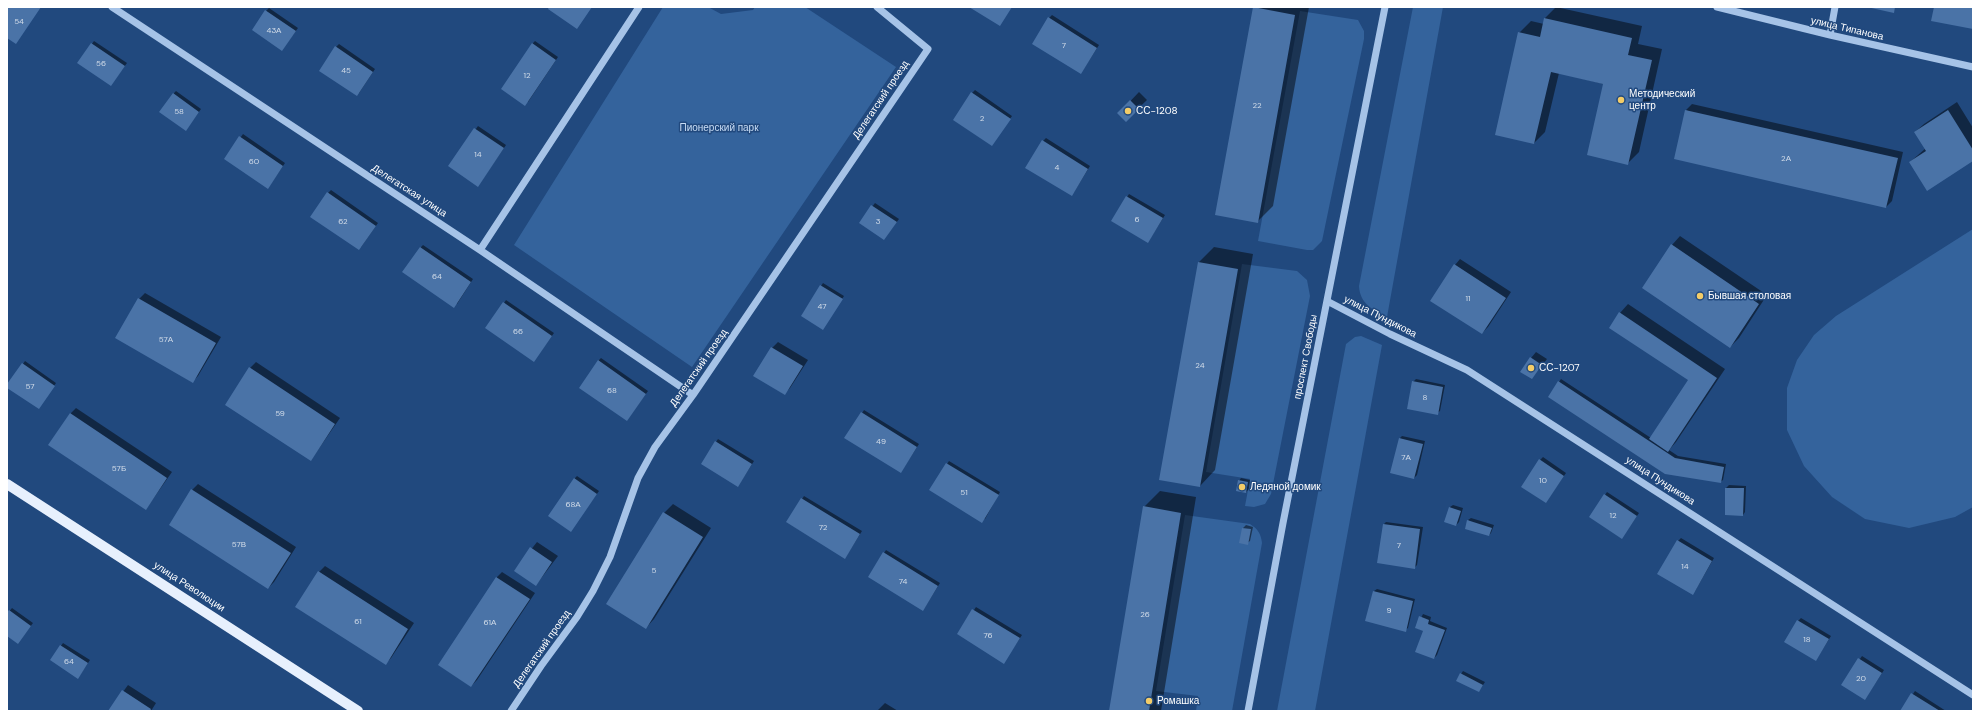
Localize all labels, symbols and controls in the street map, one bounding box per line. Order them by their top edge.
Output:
street label: улица Типанова [1809,15,1885,43]
house number: 54 [14,17,24,27]
house number: 43А [267,26,281,36]
house number: 7 [1062,41,1066,51]
house number: 56 [96,59,106,69]
street label: Делегатский проезд [850,59,912,141]
house number: 45 [341,66,351,76]
house number: 12 [523,71,531,81]
place label: Методический центр [1629,88,1695,112]
marker: Методический центр [1616,95,1626,105]
house number: 22 [1252,101,1262,111]
place label: СС-1208 [1136,105,1178,117]
marker: СС-1208 [1123,106,1133,116]
house number: 58 [174,107,184,117]
house number: 2 [980,114,984,124]
park label: Пионерский парк [679,122,759,134]
house number: 14 [474,150,482,160]
house number: 2А [1781,154,1791,164]
house number: 60 [249,157,259,167]
street label: Делегатская улица [369,162,449,220]
house number: 4 [1055,163,1059,173]
house number: 6 [1134,215,1140,225]
house number: 62 [338,217,348,227]
house number: 3 [876,217,880,227]
house number: 64 [432,272,442,282]
place label: Бывшая столовая [1708,290,1791,302]
marker: Бывшая столовая [1695,291,1705,301]
street label: улица Пундикова [1342,293,1418,341]
house number: 11 [1466,294,1470,304]
house number: 47 [817,302,827,312]
street label: проспект Свободы [1292,313,1320,401]
house number: 66 [513,327,523,337]
street label: Делегатский проезд [668,327,730,409]
house number: 57А [159,335,173,345]
house number: 24 [1195,361,1205,371]
place label: СС-1207 [1539,362,1580,374]
marker: СС-1207 [1526,363,1536,373]
house number: 57 [25,382,35,392]
house number: 68 [607,386,617,396]
house number: 8 [1423,393,1427,403]
house number: 59 [275,409,285,419]
house number: 49 [876,437,886,447]
house number: 7А [1401,453,1411,463]
street label: улица Пундикова [1623,454,1697,508]
house number: 57Б [112,464,126,474]
house number: 10 [1539,476,1547,486]
place label: Ледяной домик [1250,481,1321,493]
marker: Ледяной домик [1237,482,1247,492]
house number: 51 [960,488,968,498]
house number: 68А [565,500,581,510]
house number: 12 [1609,511,1617,521]
house number: 72 [819,523,827,533]
house number: 57В [232,540,246,550]
house number: 7 [1397,541,1401,551]
street label: улица Революции [151,559,227,615]
house number: 14 [1681,562,1689,572]
house number: 5 [652,566,656,576]
house number: 74 [899,577,907,587]
house number: 9 [1386,606,1392,616]
street label: Делегатский проезд [511,608,573,690]
house number: 26 [1140,610,1150,620]
house number: 61 [354,617,362,627]
house number: 61А [484,618,496,628]
house number: 76 [983,631,993,641]
house number: 18 [1803,635,1811,645]
house number: 64 [64,657,74,667]
house number: 20 [1856,674,1866,684]
place label: Ромашка [1157,695,1199,707]
marker: Ромашка [1144,696,1154,706]

